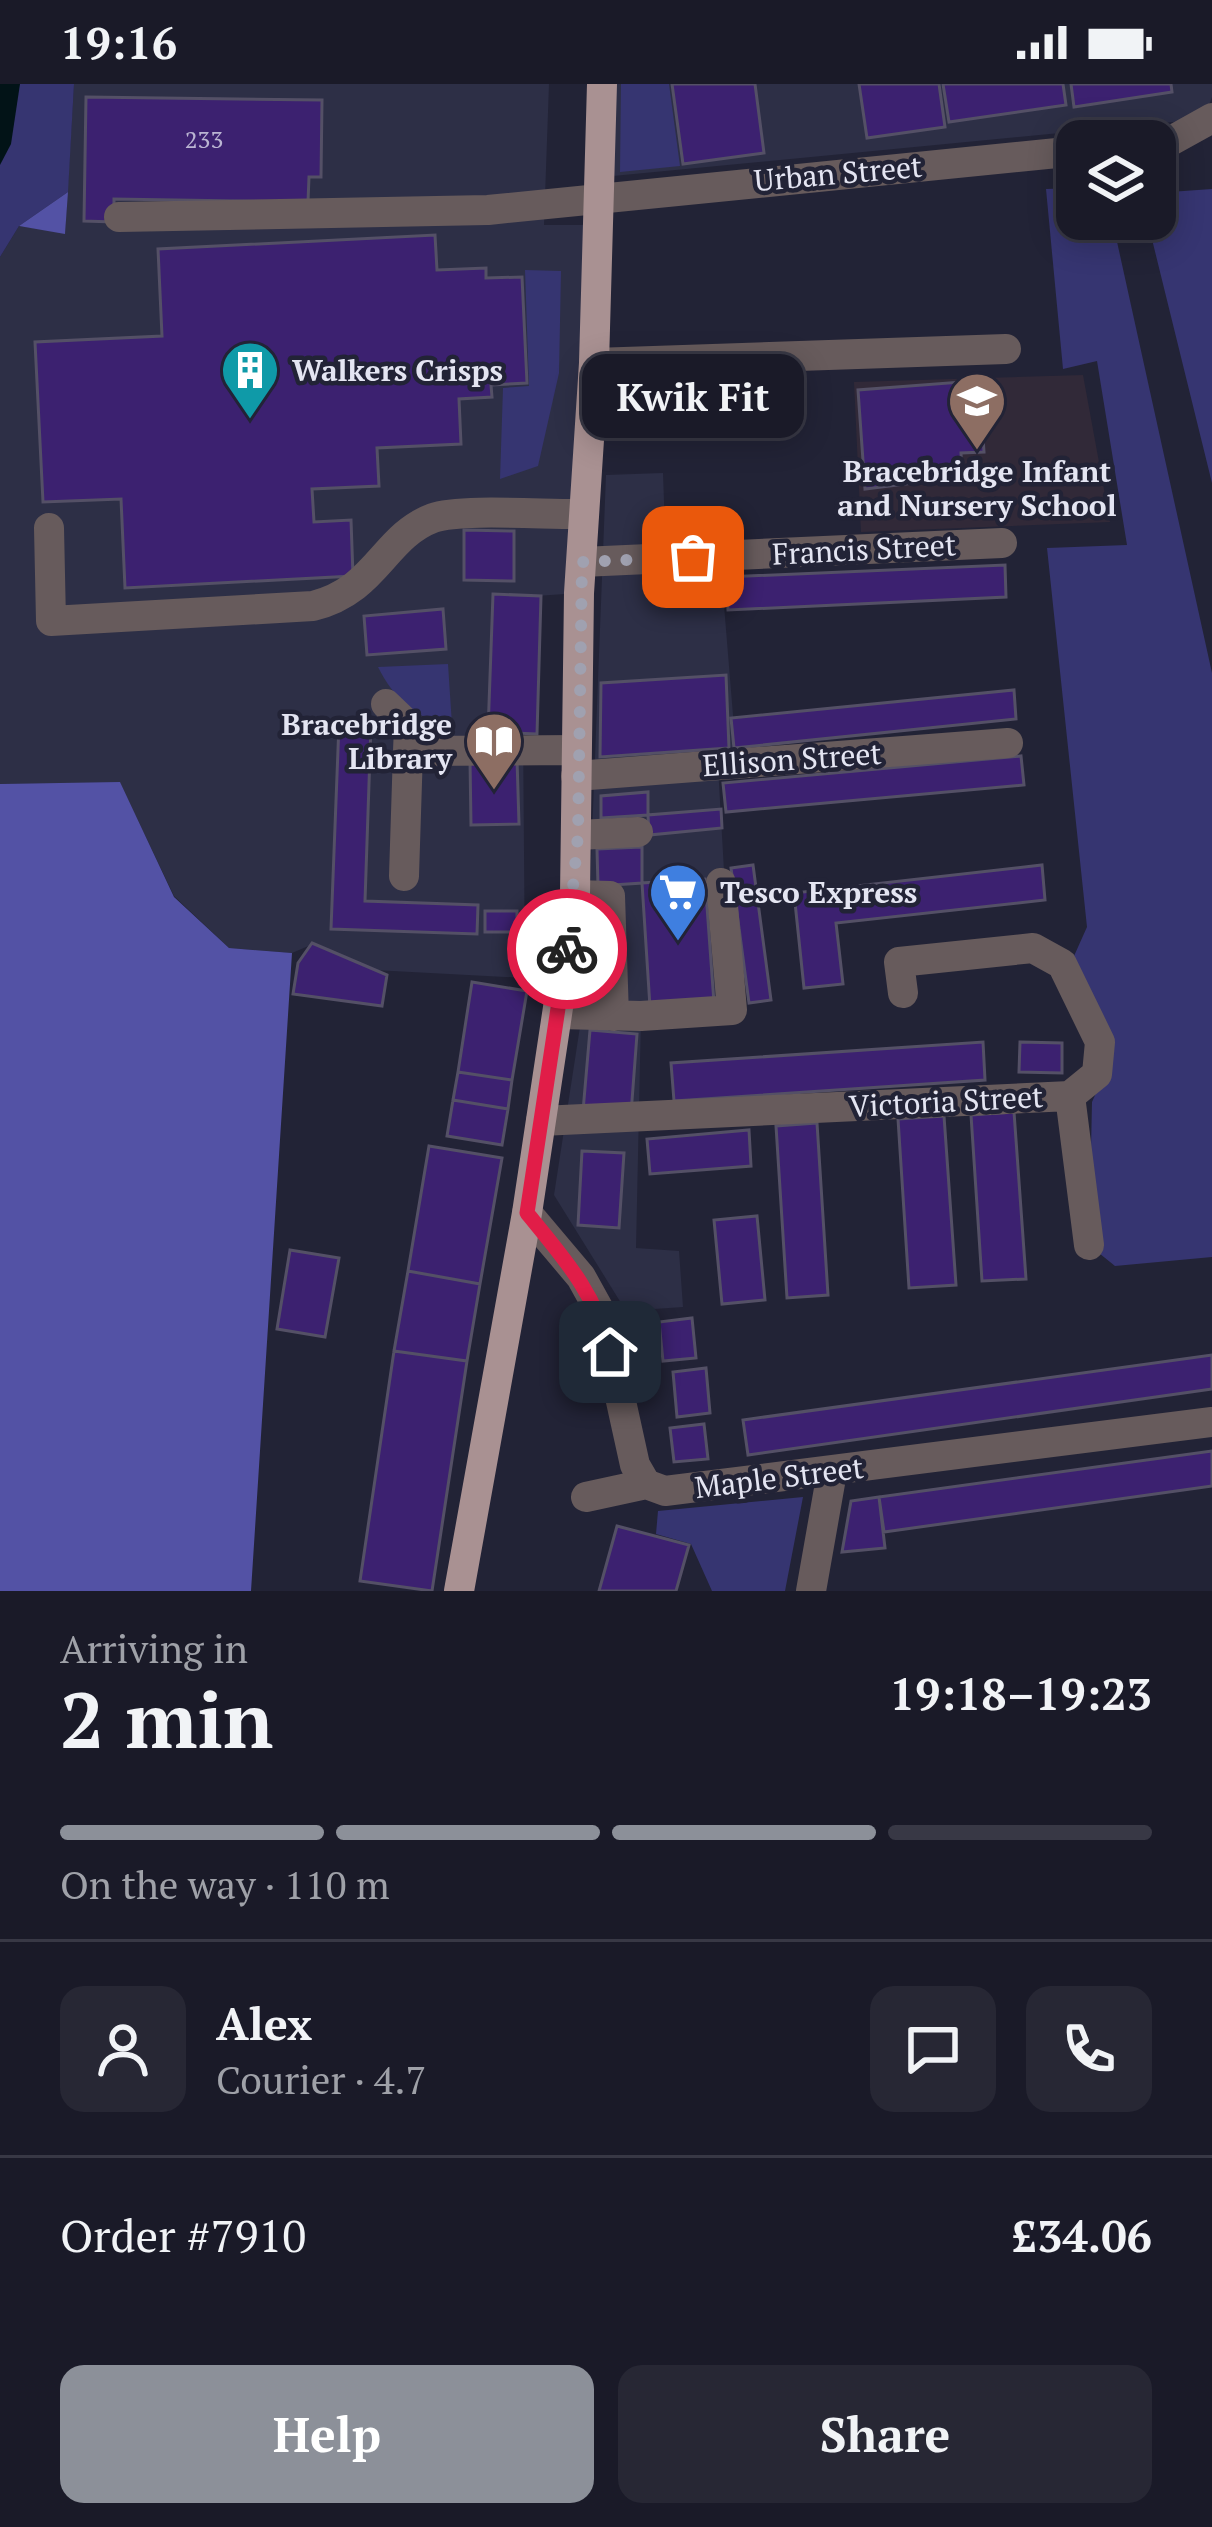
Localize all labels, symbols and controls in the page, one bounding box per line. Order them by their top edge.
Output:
text: 19:16 [60,12,177,72]
map controls [1056,120,1176,240]
button: layers [1056,120,1176,240]
house number: 233 [185,123,223,155]
street label: Urban Street [752,146,924,200]
building icon: Walkers Crisps [219,339,281,421]
place label: Walkers Crisps [292,350,503,390]
callout: Kwik Fit [582,353,804,437]
text: Kwik Fit [616,370,770,422]
school or university icon: Bracebridge Infant and Nursery School [946,370,1008,452]
place label: Bracebridge Infant and Nursery School [837,451,1117,525]
pin [642,506,744,608]
icon: bag [660,524,726,590]
street label: Francis Street [771,524,957,574]
place label: Bracebridge Library [281,704,453,778]
library icon: Bracebridge Library [463,710,525,792]
street label: Ellison Street [701,733,883,785]
supermarket icon: Tesco Express [647,861,709,943]
place label: Tesco Express [720,872,917,912]
courier [507,889,627,1009]
icon: bike [534,916,600,982]
street label: Victoria Street [848,1076,1044,1126]
pin [559,1301,661,1403]
icon: home [577,1319,643,1385]
street label: Maple Street [692,1447,866,1507]
text: Arriving in [60,1622,248,1674]
text: 19:18–19:23 [890,1663,1152,1723]
text: 2 min [60,1667,273,1770]
text: On the way · 110 m [60,1858,390,1910]
button: person [60,1986,186,2112]
button: chat [870,1986,996,2112]
button: phone [1026,1986,1152,2112]
text: Alex [216,1993,312,2053]
text: Courier · 4.7 [216,2053,426,2105]
text: Order #7910 [60,2205,306,2265]
text: £34.06 [1012,2205,1152,2265]
button: Help [60,2365,594,2503]
button: Share [618,2365,1152,2503]

